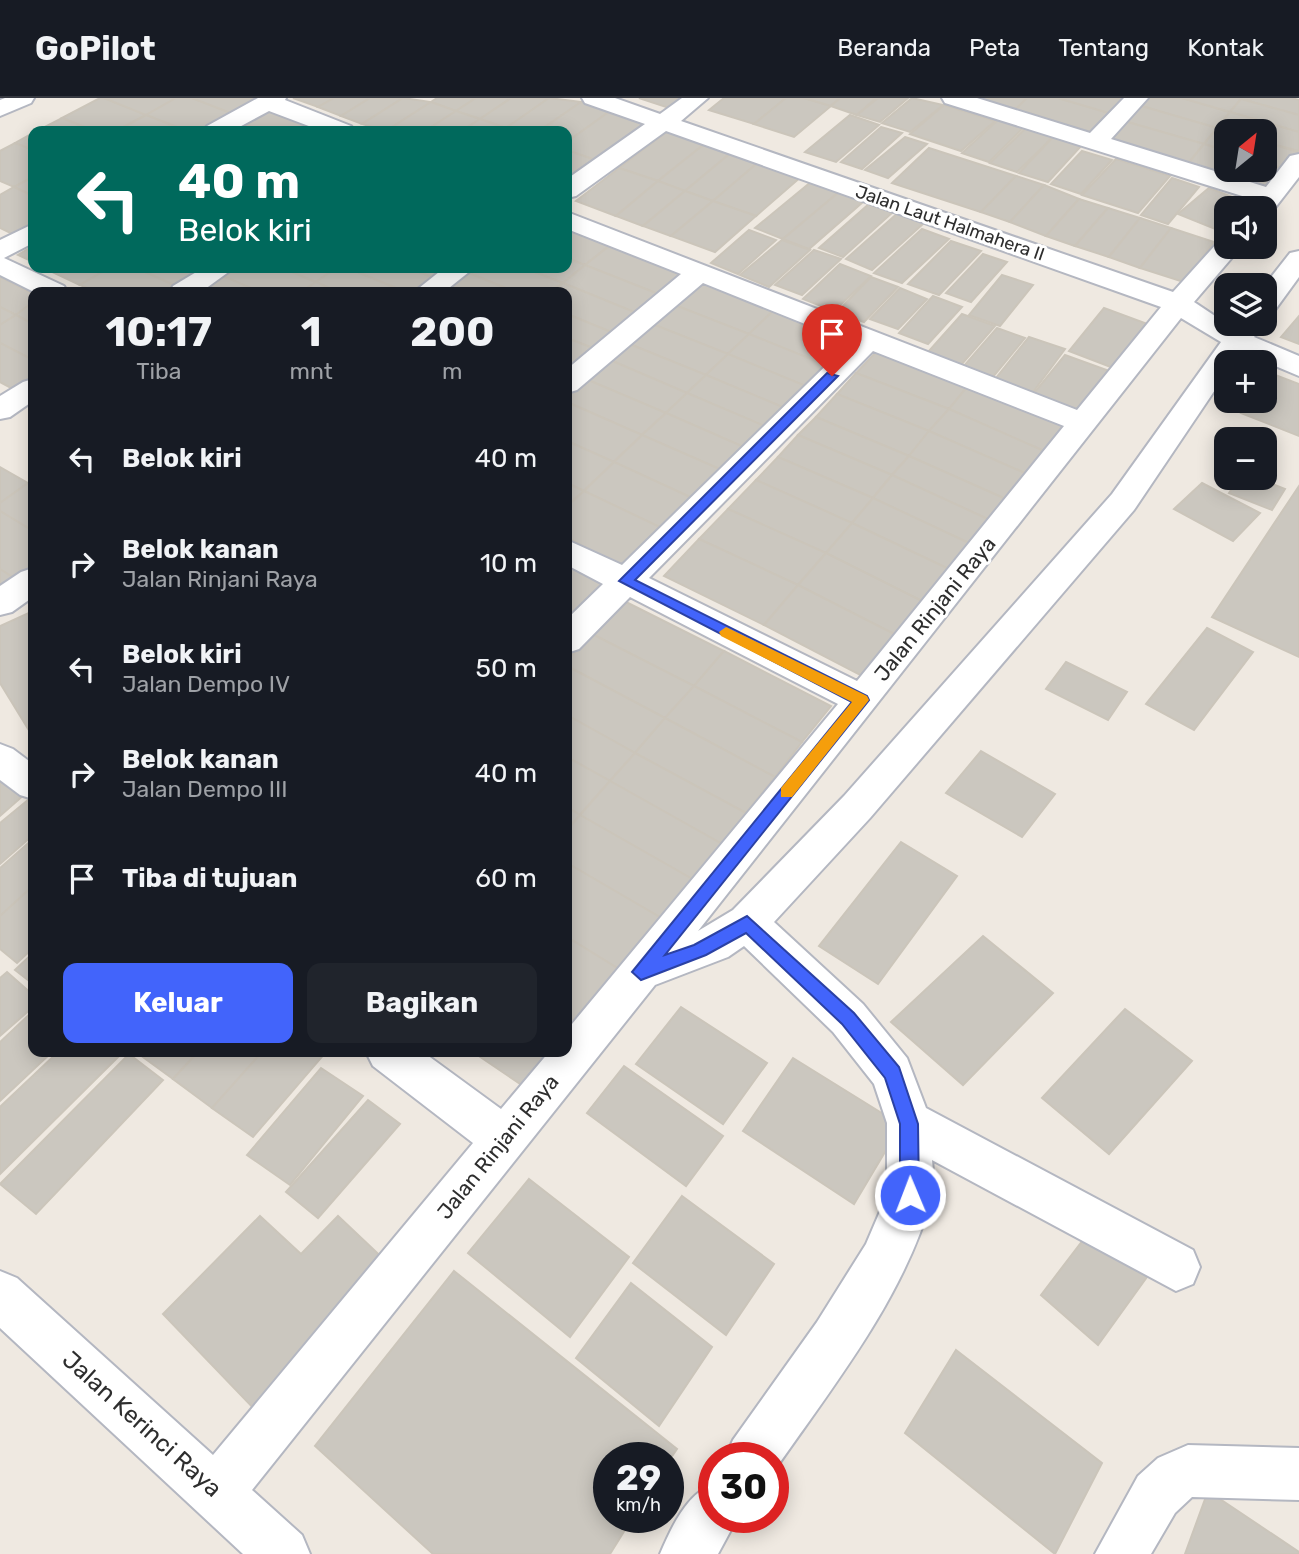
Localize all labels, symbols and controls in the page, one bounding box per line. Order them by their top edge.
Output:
text: GoPilot [35,29,156,68]
text: Beranda [837,34,931,62]
text: Peta [969,34,1020,62]
text: Tentang [1058,34,1149,62]
text: Kontak [1187,34,1264,62]
north arrow [1214,119,1278,182]
map controls [1214,119,1277,490]
text: 40 m [178,152,300,210]
icon: left [63,154,154,245]
street label: Jalan Laut Halmahera II [853,180,1047,266]
button: sound [1214,196,1277,259]
text: Belok kiri [178,211,312,249]
button: layers [1214,273,1277,336]
pin [802,304,862,376]
text: 10:17 [105,307,212,357]
text: 1 [301,307,322,357]
text: 200 [410,307,495,357]
icon: arrive [813,315,851,353]
button: + [1214,350,1277,413]
text: Tiba [136,357,181,385]
text: mnt [289,357,333,385]
text: m [442,357,463,385]
button: − [1214,427,1277,490]
icon: left [63,440,101,478]
text: Belok kiri [122,443,242,474]
text: 40 m [475,443,537,474]
street label: Jalan Rinjani Raya [869,531,1001,686]
text: Belok kanan [122,534,279,565]
icon: right [63,545,101,583]
text: 10 m [480,548,537,579]
text: Jalan Rinjani Raya [122,565,318,593]
text: Belok kiri [122,639,242,670]
icon: left [63,650,101,688]
text: 50 m [476,653,537,684]
text: Jalan Dempo IV [122,670,290,698]
text: Belok kanan [122,744,279,775]
icon: right [63,755,101,793]
text: 40 m [475,758,537,789]
text: Jalan Dempo III [122,775,288,803]
icon: arrive [63,860,101,898]
text: Tiba di tujuan [122,863,297,894]
text: 60 m [475,863,537,894]
button: Keluar [63,963,293,1043]
button: Bagikan [307,963,537,1043]
street label: Jalan Rinjani Raya [432,1069,564,1224]
position arrow [873,1158,947,1232]
street label: Jalan Kerinci Raya [57,1345,227,1503]
speed limit sign: 30 [698,1442,789,1533]
text: 29 [616,1457,661,1499]
text: km/h [616,1494,661,1516]

